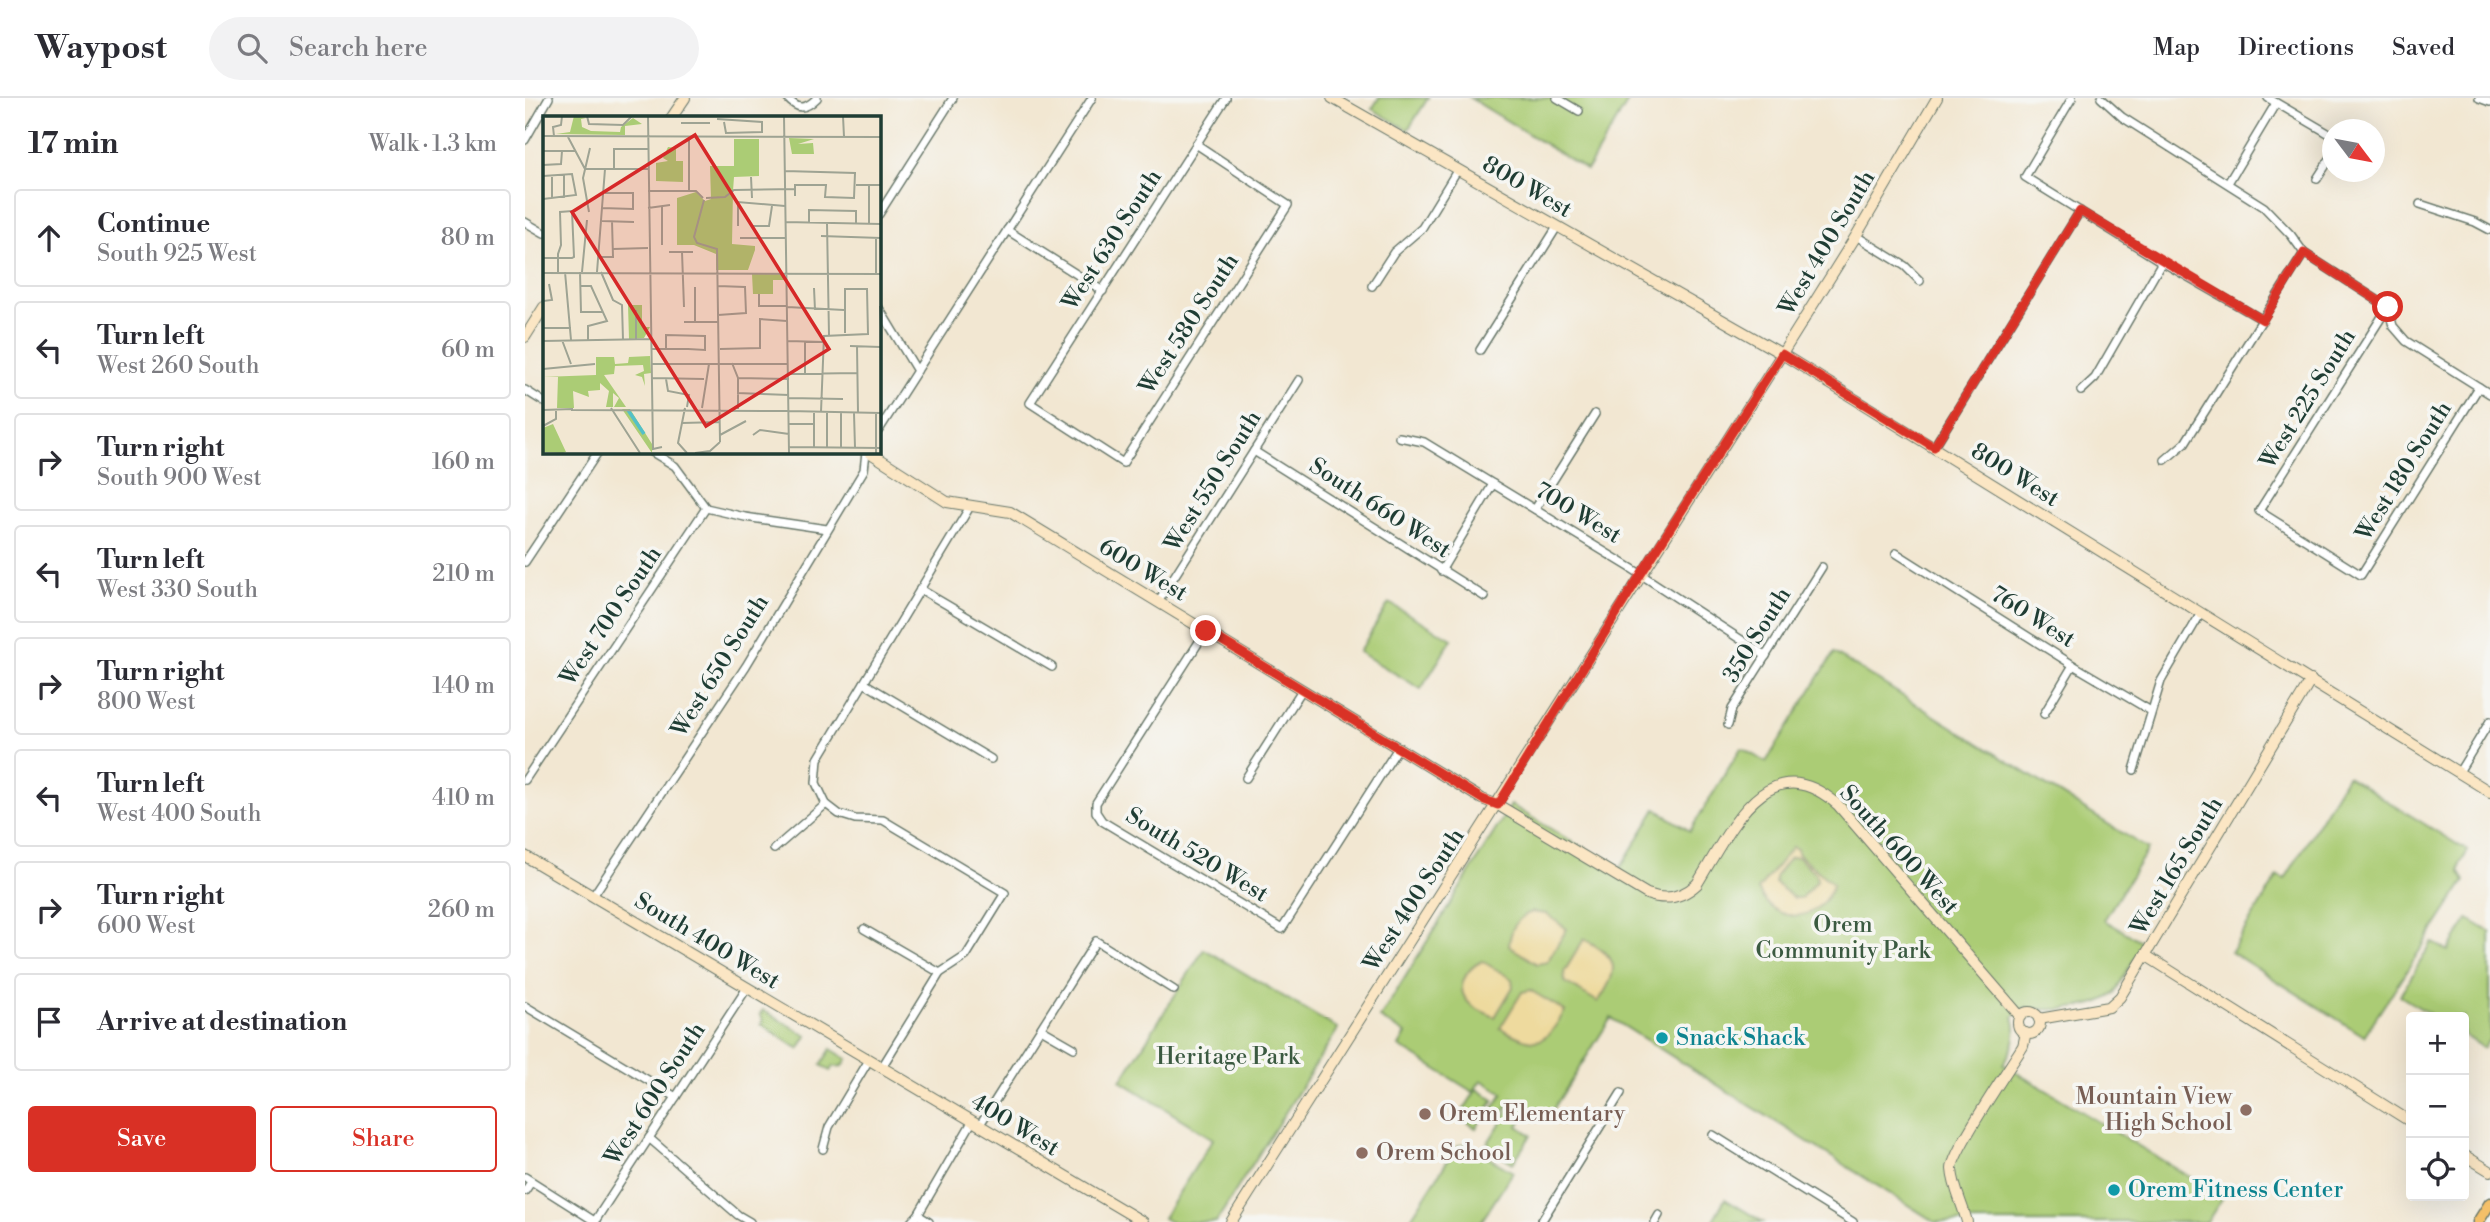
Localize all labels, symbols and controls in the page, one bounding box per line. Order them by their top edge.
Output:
search box [209,17,699,80]
text: Waypost [35,28,167,69]
icon: search [233,29,271,67]
text: Search here [289,32,428,64]
text: Map [2153,33,2200,63]
text: Directions [2238,33,2354,63]
text: Saved [2392,33,2455,63]
inset map [543,116,880,453]
north arrow [2322,119,2385,182]
text: 17 min [28,125,119,163]
text: Walk · 1.3 km [369,130,497,158]
street label: 800 West [1477,150,1577,224]
street label: West 630 South [1056,164,1168,316]
street label: West 400 South [1772,165,1881,322]
text: Continue [97,208,210,240]
icon: ahead [30,219,68,257]
text: 80 m [441,224,495,252]
text: South 925 West [97,240,257,268]
street label: West 580 South [1133,248,1245,401]
route start [2372,291,2403,322]
text: Turn left [97,320,205,352]
street label: West 225 South [2253,324,2362,475]
icon: left [30,331,68,369]
text: 60 m [441,336,495,364]
text: West 260 South [97,352,260,380]
street label: West 180 South [2349,396,2458,547]
street label: West 550 South [1158,405,1268,557]
text: Turn right [97,432,225,464]
street label: 800 West [1966,437,2064,513]
icon: right [30,443,68,481]
text: 160 m [432,448,495,476]
street label: South 660 West [1304,452,1456,564]
text: South 900 West [97,464,262,492]
street label: 700 West [1530,476,1626,550]
street label: 600 West [1094,533,1192,607]
street label: West 700 South [554,541,668,692]
text: Turn left [97,544,205,576]
icon: left [30,555,68,593]
text: 210 m [432,560,495,588]
text: West 330 South [97,576,258,604]
street label: 760 West [1986,580,2080,654]
street label: 350 South [1717,582,1797,688]
street label: West 650 South [665,590,775,743]
route end [1190,615,1221,646]
text: Turn right [97,656,225,688]
icon: right [30,667,68,705]
text: 140 m [432,672,495,700]
text: 800 West [97,688,196,716]
text: Turn left [97,768,205,800]
icon: left [30,779,68,817]
street label: South 600 West [1833,779,1965,921]
text: 410 m [432,784,495,812]
street label: West 165 South [2124,792,2229,941]
text: West 400 South [97,800,261,828]
street label: South 520 West [1121,801,1273,909]
street label: West 400 South [1357,823,1471,977]
text: Turn right [97,880,225,912]
street label: South 400 West [629,887,785,995]
icon: right [30,891,68,929]
text: 260 m [428,896,495,924]
park label: Orem Community Park [1755,911,1932,965]
text: 600 West [97,912,196,940]
icon: arrive [30,1003,68,1041]
text: Arrive at destination [97,1006,347,1038]
map controls [2406,1012,2469,1201]
button: + [2406,1012,2469,1075]
street label: West 600 South [598,1017,712,1172]
place label: Snack Shack [1676,1024,1806,1052]
marker: Snack Shack [1654,1030,1670,1046]
park label: Heritage Park [1156,1043,1301,1071]
button: − [2406,1075,2469,1138]
place label: Mountain View High School [2076,1083,2233,1137]
street label: 400 West [966,1088,1064,1162]
place label: Orem Elementary [1439,1100,1626,1128]
marker: Mountain View High School [2238,1102,2254,1118]
button: Save [28,1106,256,1172]
button: Share [270,1106,497,1172]
marker: Orem Elementary [1417,1106,1433,1122]
button: locate [2406,1138,2469,1201]
place label: Orem School [1376,1139,1511,1167]
marker: Orem School [1354,1145,1370,1161]
place label: Orem Fitness Center [2128,1176,2343,1204]
marker: Orem Fitness Center [2106,1182,2122,1198]

